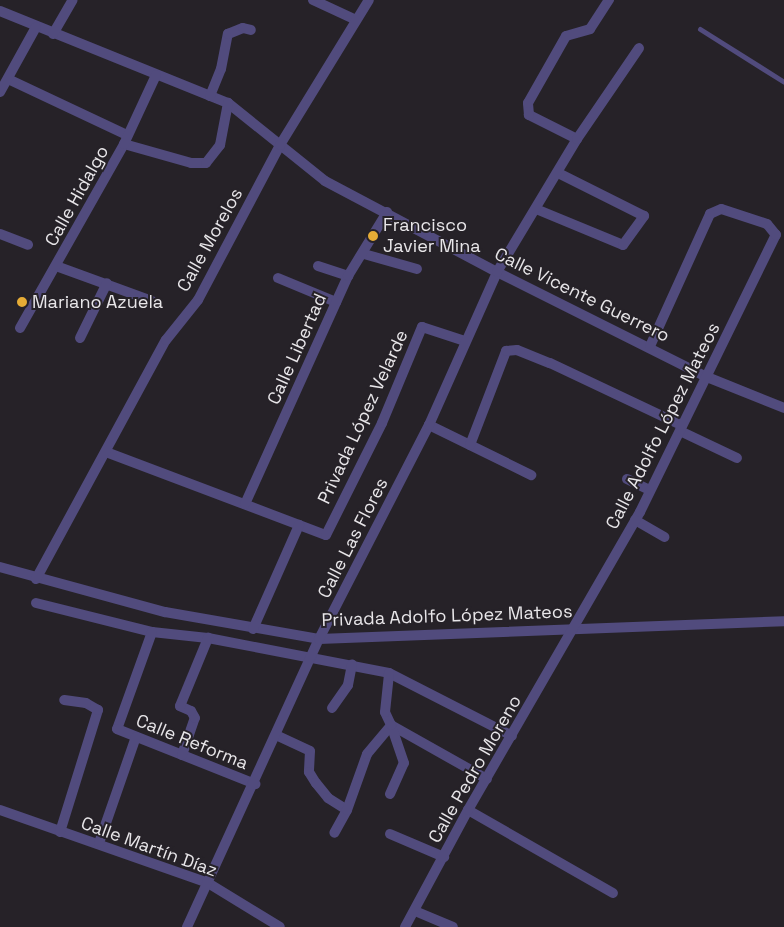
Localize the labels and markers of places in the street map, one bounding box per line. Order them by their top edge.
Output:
place label: Francisco Javier Mina [383,215,481,258]
marker: Francisco Javier Mina [367,230,379,242]
place label: Mariano Azuela [32,291,163,313]
marker: Mariano Azuela [16,296,28,308]

